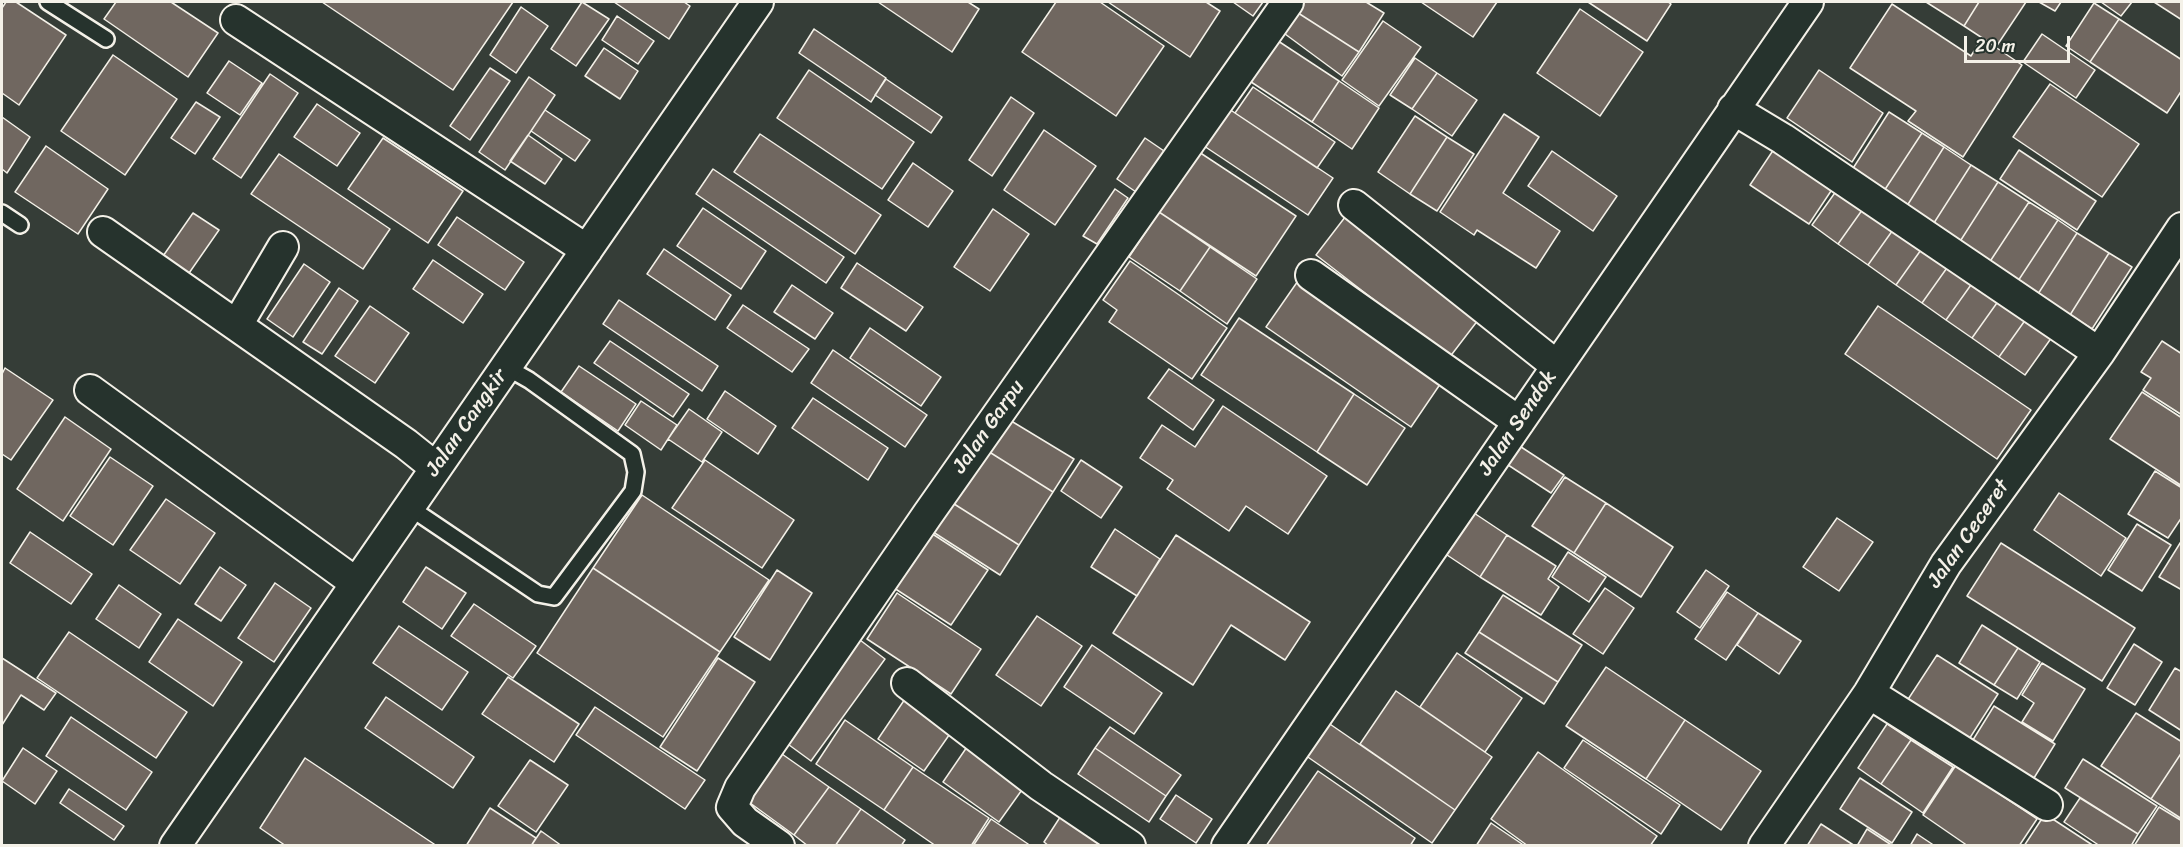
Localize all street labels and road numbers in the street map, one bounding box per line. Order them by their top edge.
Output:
street label: Jalan Cangkir [421,365,513,481]
street label: Jalan Sendok [1473,365,1563,481]
street label: Jalan Garpu [948,375,1030,479]
street label: Jalan Ceceret [1923,475,2015,593]

